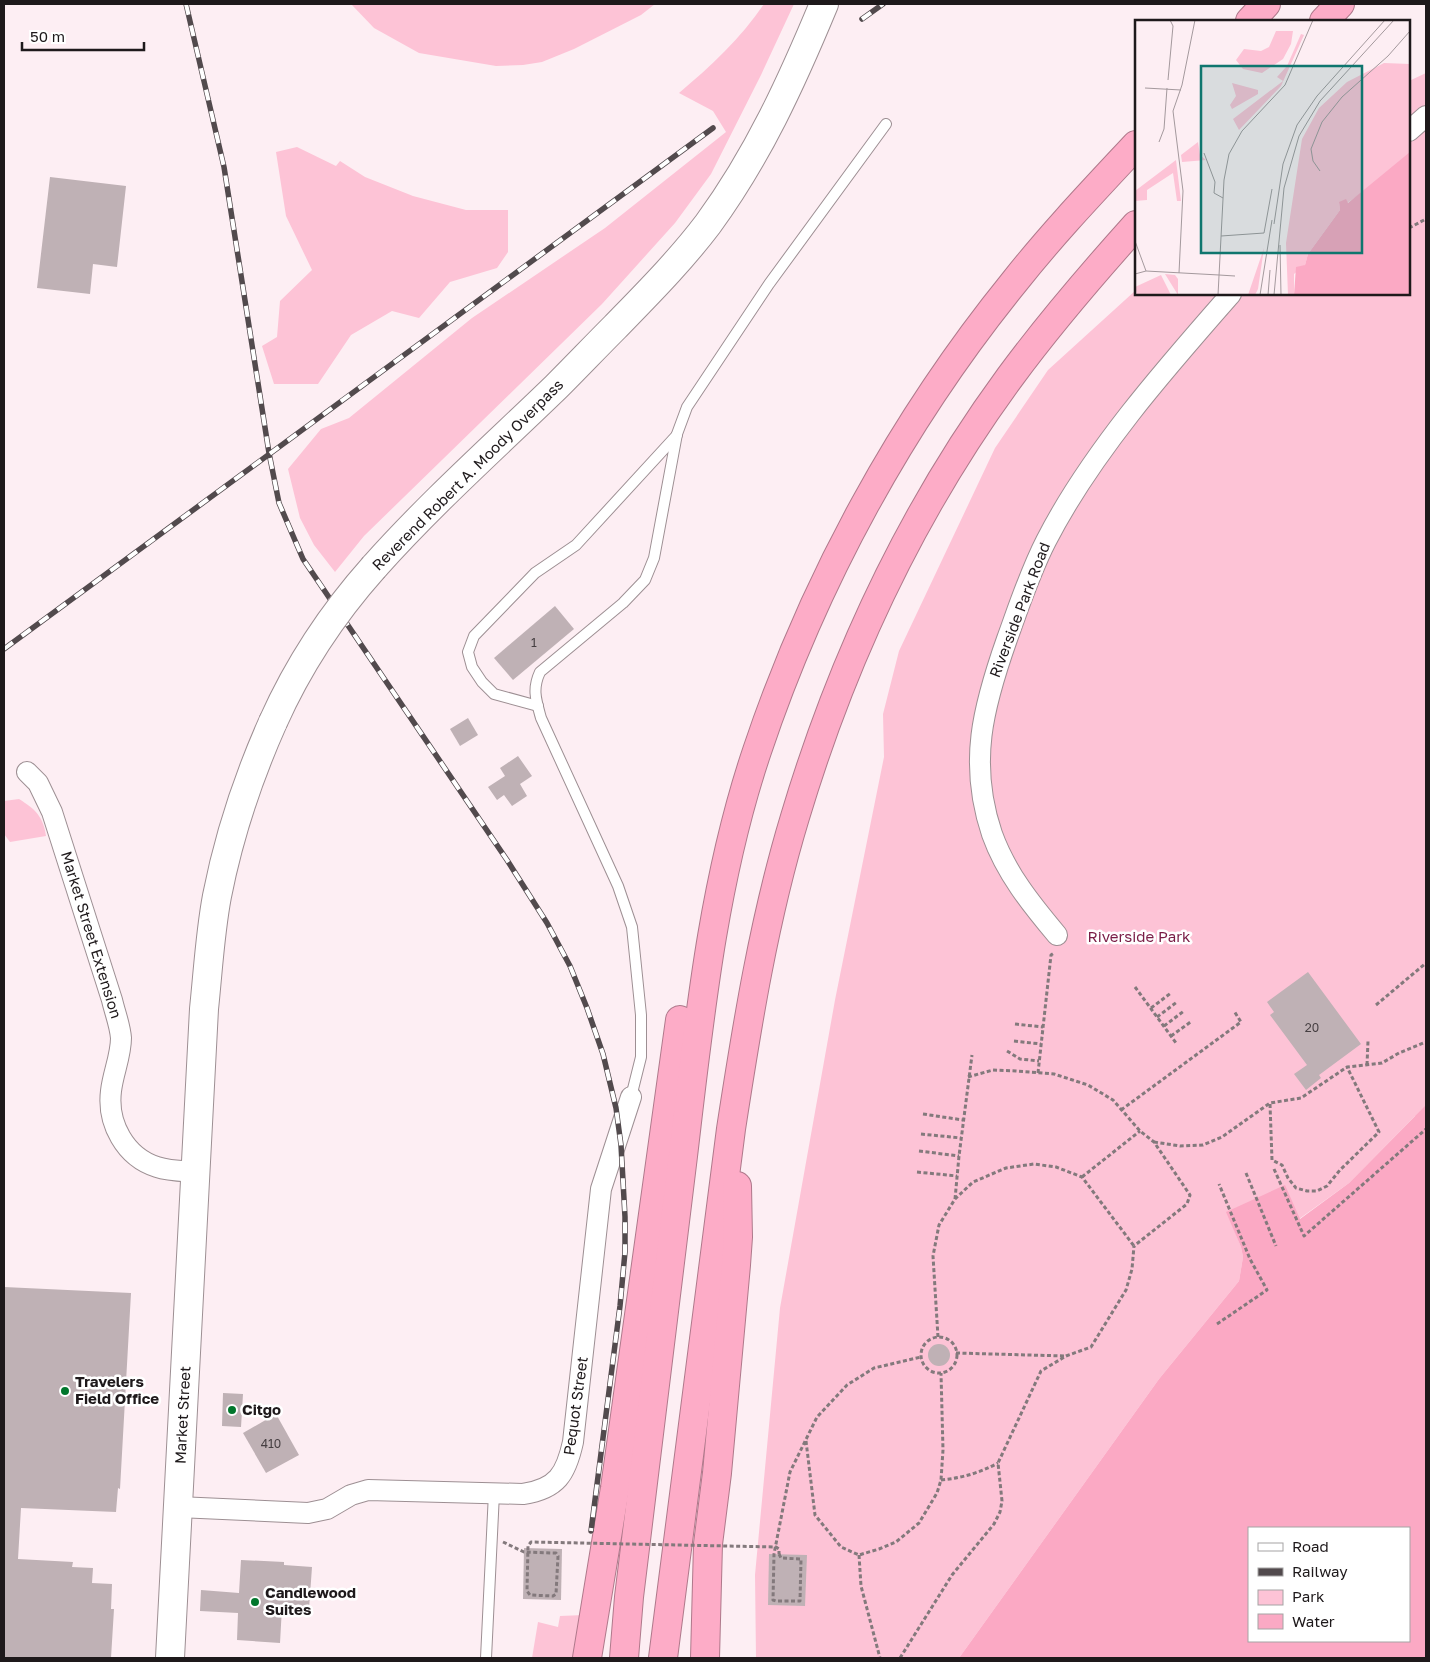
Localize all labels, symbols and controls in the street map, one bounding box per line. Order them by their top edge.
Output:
scale bar [22,20,145,52]
inset map [1135,20,1410,295]
text: 50 m [30,27,65,45]
street label: Reverend Robert A. Moody Overpass [368,375,567,574]
street label: Riverside Park Road [985,539,1053,680]
house number: 1 [531,635,537,650]
street label: Market Street Extension [58,849,126,1020]
park label: Riverside Park [1088,927,1191,945]
house number: 20 [1305,1020,1319,1035]
street label: Pequot Street [559,1355,591,1457]
street label: Market Street [170,1365,194,1464]
place label: Travelers Field Office [75,1372,159,1407]
marker: Travelers Field Office [59,1385,71,1397]
place label: Citgo [242,1400,281,1418]
marker: Citgo [226,1404,238,1416]
house number: 410 [261,1436,281,1451]
legend [1248,1527,1410,1642]
text: Road [1292,1537,1329,1555]
text: Railway [1292,1562,1348,1580]
place label: Candlewood Suites [265,1583,356,1618]
text: Park [1292,1587,1325,1605]
marker: Candlewood Suites [249,1596,261,1608]
text: Water [1292,1612,1335,1630]

